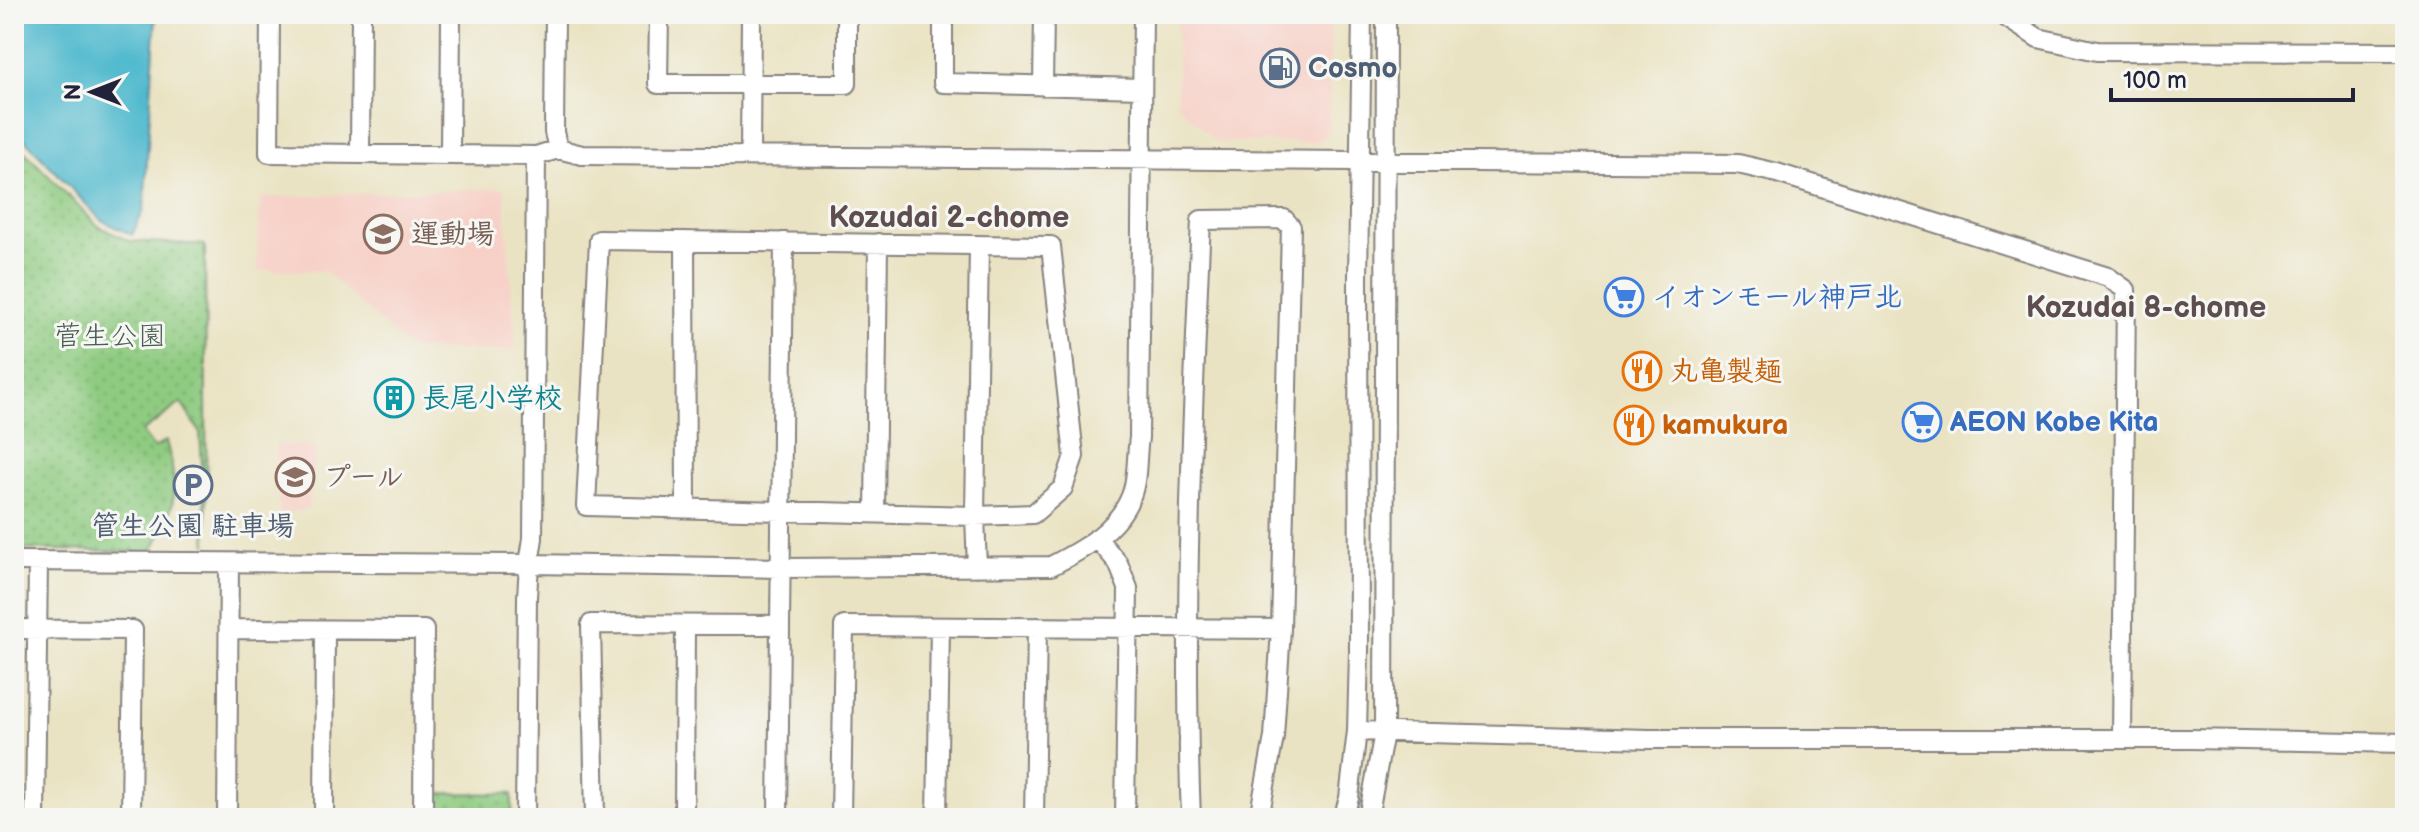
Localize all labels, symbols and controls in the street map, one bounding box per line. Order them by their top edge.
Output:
fuel station icon: Cosmo [1259,47,1301,89]
north arrow [52,52,132,132]
place label: Cosmo [1308,52,1398,85]
scale bar [2111,52,2353,102]
text: 100 m [2123,66,2187,95]
text: N [60,84,87,100]
district label: Kozudai 2-chome [829,200,1069,236]
school or university icon: 運動場 [362,213,404,255]
place label: 運動場 [411,218,495,251]
supermarket icon: イオンモール神戸北 [1603,276,1645,318]
place label: イオンモール神戸北 [1652,281,1902,314]
district label: Kozudai 8-chome [2026,290,2266,326]
park label: 菅生公園 [54,320,166,353]
restaurant icon: 丸亀製麺 [1621,350,1663,392]
place label: 丸亀製麺 [1670,355,1782,388]
building icon: 長尾小学校 [373,377,415,419]
place label: 長尾小学校 [422,382,562,415]
supermarket icon: AEON Kobe Kita [1901,401,1943,443]
restaurant icon: kamukura [1613,404,1655,446]
place label: AEON Kobe Kita [1949,406,2159,439]
place label: kamukura [1662,409,1788,442]
school or university icon: プール [274,456,316,498]
place label: プール [323,461,404,494]
parking icon: 管生公園 駐車場 [172,464,214,506]
place label: 管生公園 駐車場 [91,510,295,543]

